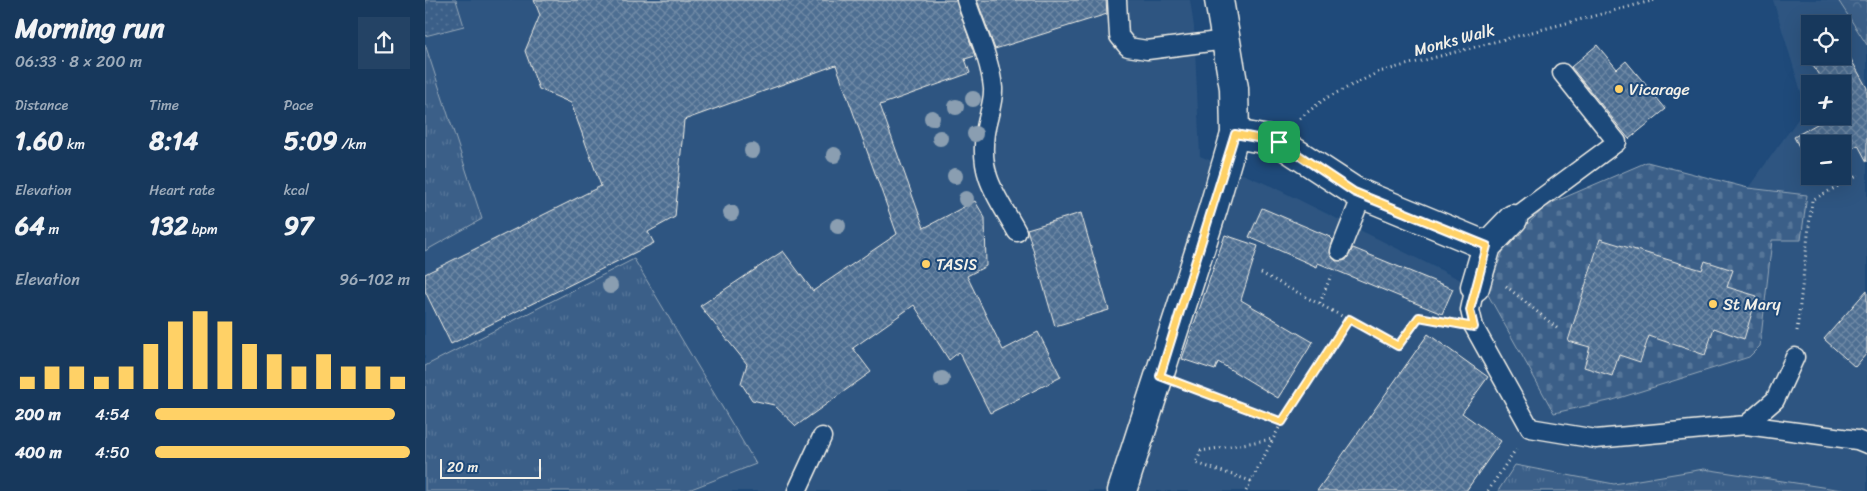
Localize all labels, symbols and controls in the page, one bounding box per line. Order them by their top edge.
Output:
text: Morning run [15,3,165,52]
street label: Monks Walk [1410,15,1498,65]
map controls [1801,15,1851,185]
button: locate [1801,15,1851,65]
button: share [358,17,410,69]
text: 06:33 · 8 × 200 m [15,47,142,76]
place label: Vicarage [1629,75,1690,104]
button: + [1801,75,1851,125]
marker: Vicarage [1613,83,1625,95]
text: Distance [15,93,68,118]
text: Time [149,93,179,118]
text: Pace [284,93,313,118]
text: 1.60 [15,118,63,163]
text: 8:14 [149,118,198,163]
text: 5:09 [284,118,338,163]
pin [1258,121,1300,163]
icon: arrive [1265,128,1293,156]
text: km [63,132,85,157]
text: /km [338,132,366,157]
button: − [1801,135,1851,185]
text: Elevation [15,178,72,203]
text: Heart rate [149,178,215,203]
text: kcal [284,178,309,203]
text: 64 [15,203,45,248]
text: 132 [149,203,188,248]
text: 97 [284,203,313,248]
text: m [45,217,59,242]
text: bpm [188,217,218,242]
place label: TASIS [936,250,977,279]
marker: TASIS [920,258,932,270]
text: Elevation [15,265,80,294]
text: 96–102 m [339,265,410,294]
place label: St Mary [1723,290,1781,319]
marker: St Mary [1707,298,1719,310]
text: 200 m [15,400,61,429]
text: 4:54 [95,400,130,429]
text: 400 m [15,438,62,467]
text: 4:50 [95,438,130,467]
text: 20 m [447,455,478,480]
scale bar [440,456,541,479]

